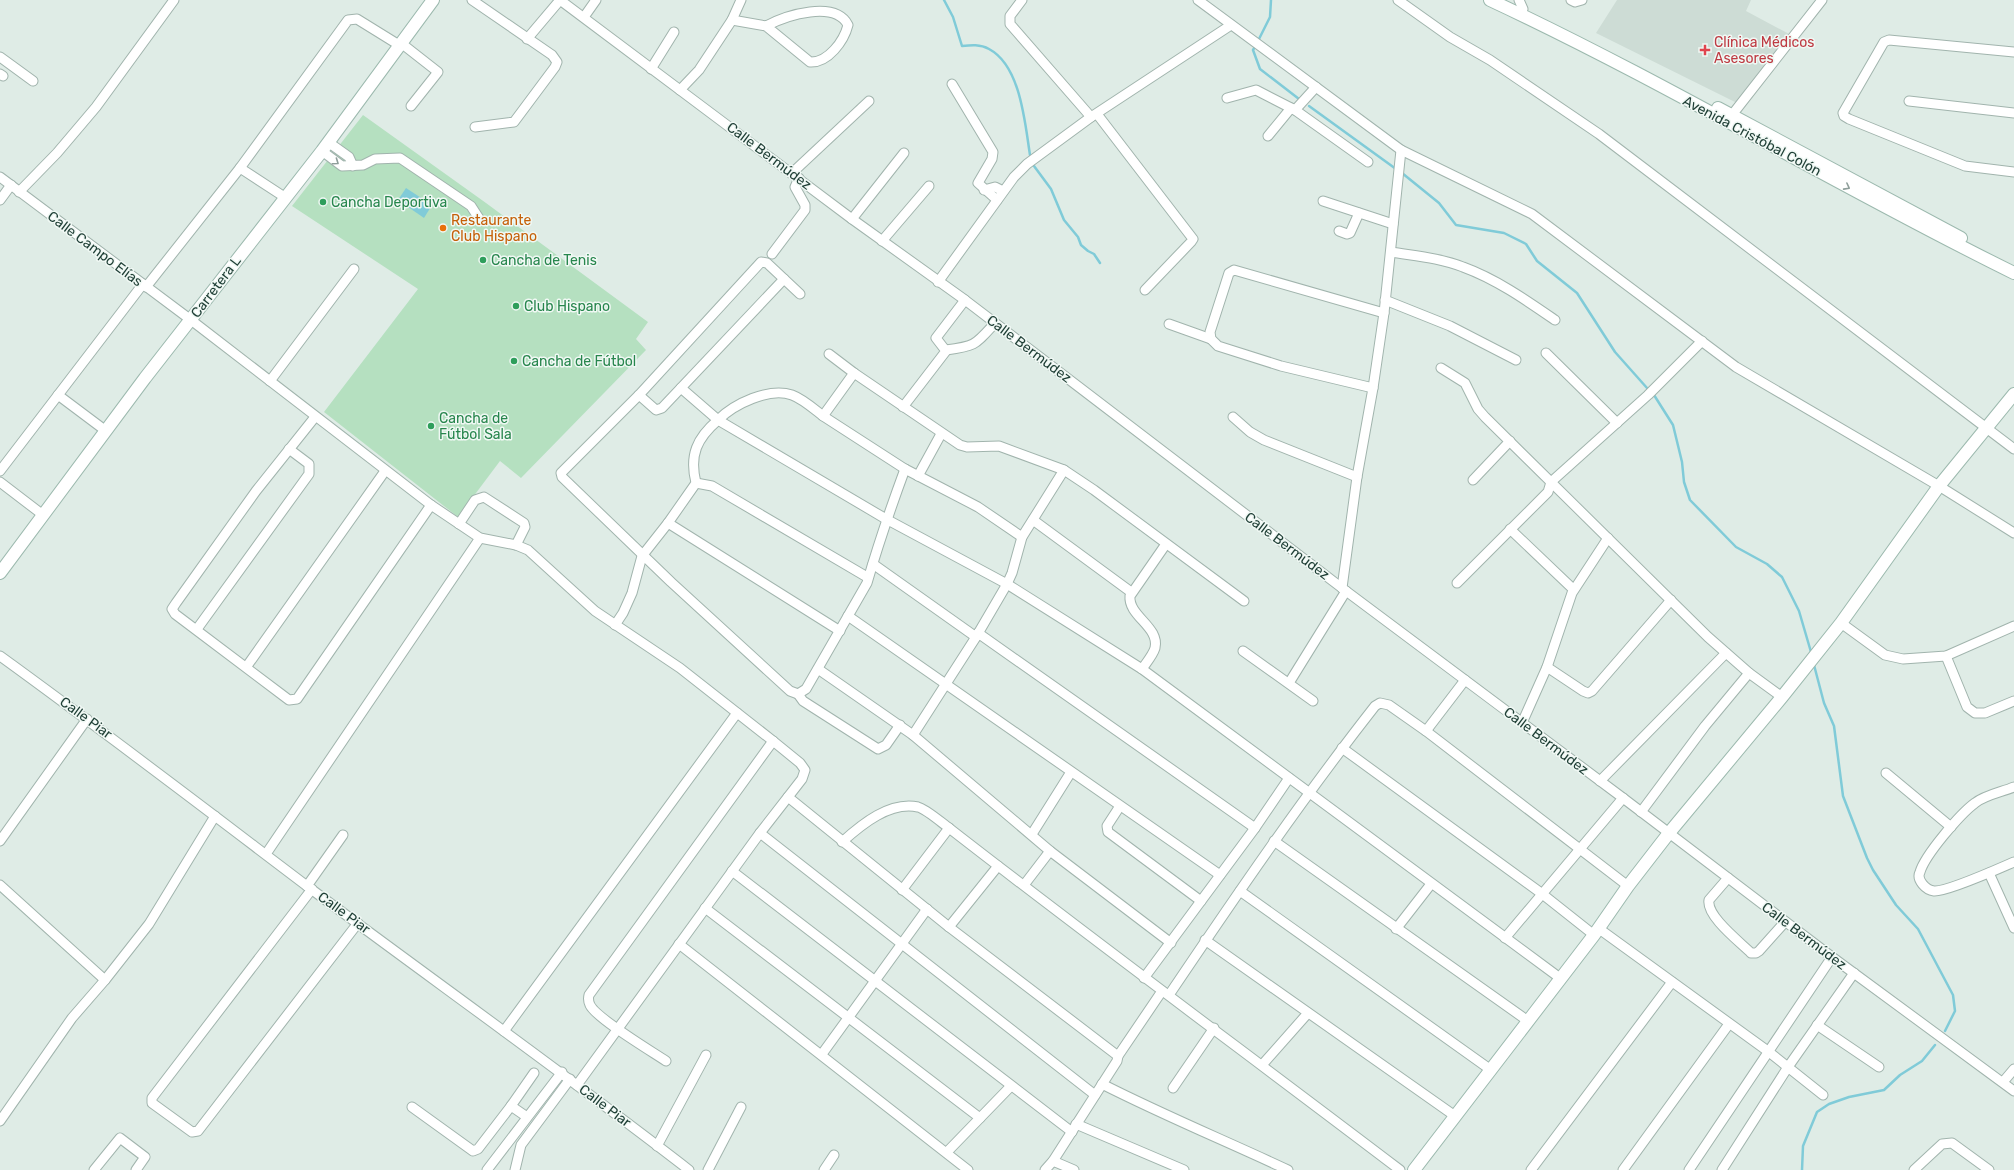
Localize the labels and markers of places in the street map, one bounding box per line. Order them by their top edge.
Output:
place label: Clínica Médicos Asesores [1714,34,1814,67]
marker: Clínica Médicos Asesores [1699,44,1711,56]
place label: Cancha Deportiva [331,194,447,211]
marker: Cancha Deportiva [318,197,328,207]
place label: Restaurante Club Hispano [451,212,537,245]
marker: Restaurante Club Hispano [438,223,448,233]
place label: Cancha de Tenis [491,252,597,269]
marker: Cancha de Tenis [478,255,488,265]
place label: Club Hispano [524,298,610,315]
marker: Club Hispano [511,301,521,311]
place label: Cancha de Fútbol [522,353,636,370]
marker: Cancha de Fútbol [509,356,519,366]
place label: Cancha de Fútbol Sala [439,410,512,443]
marker: Cancha de Fútbol Sala [426,421,436,431]

